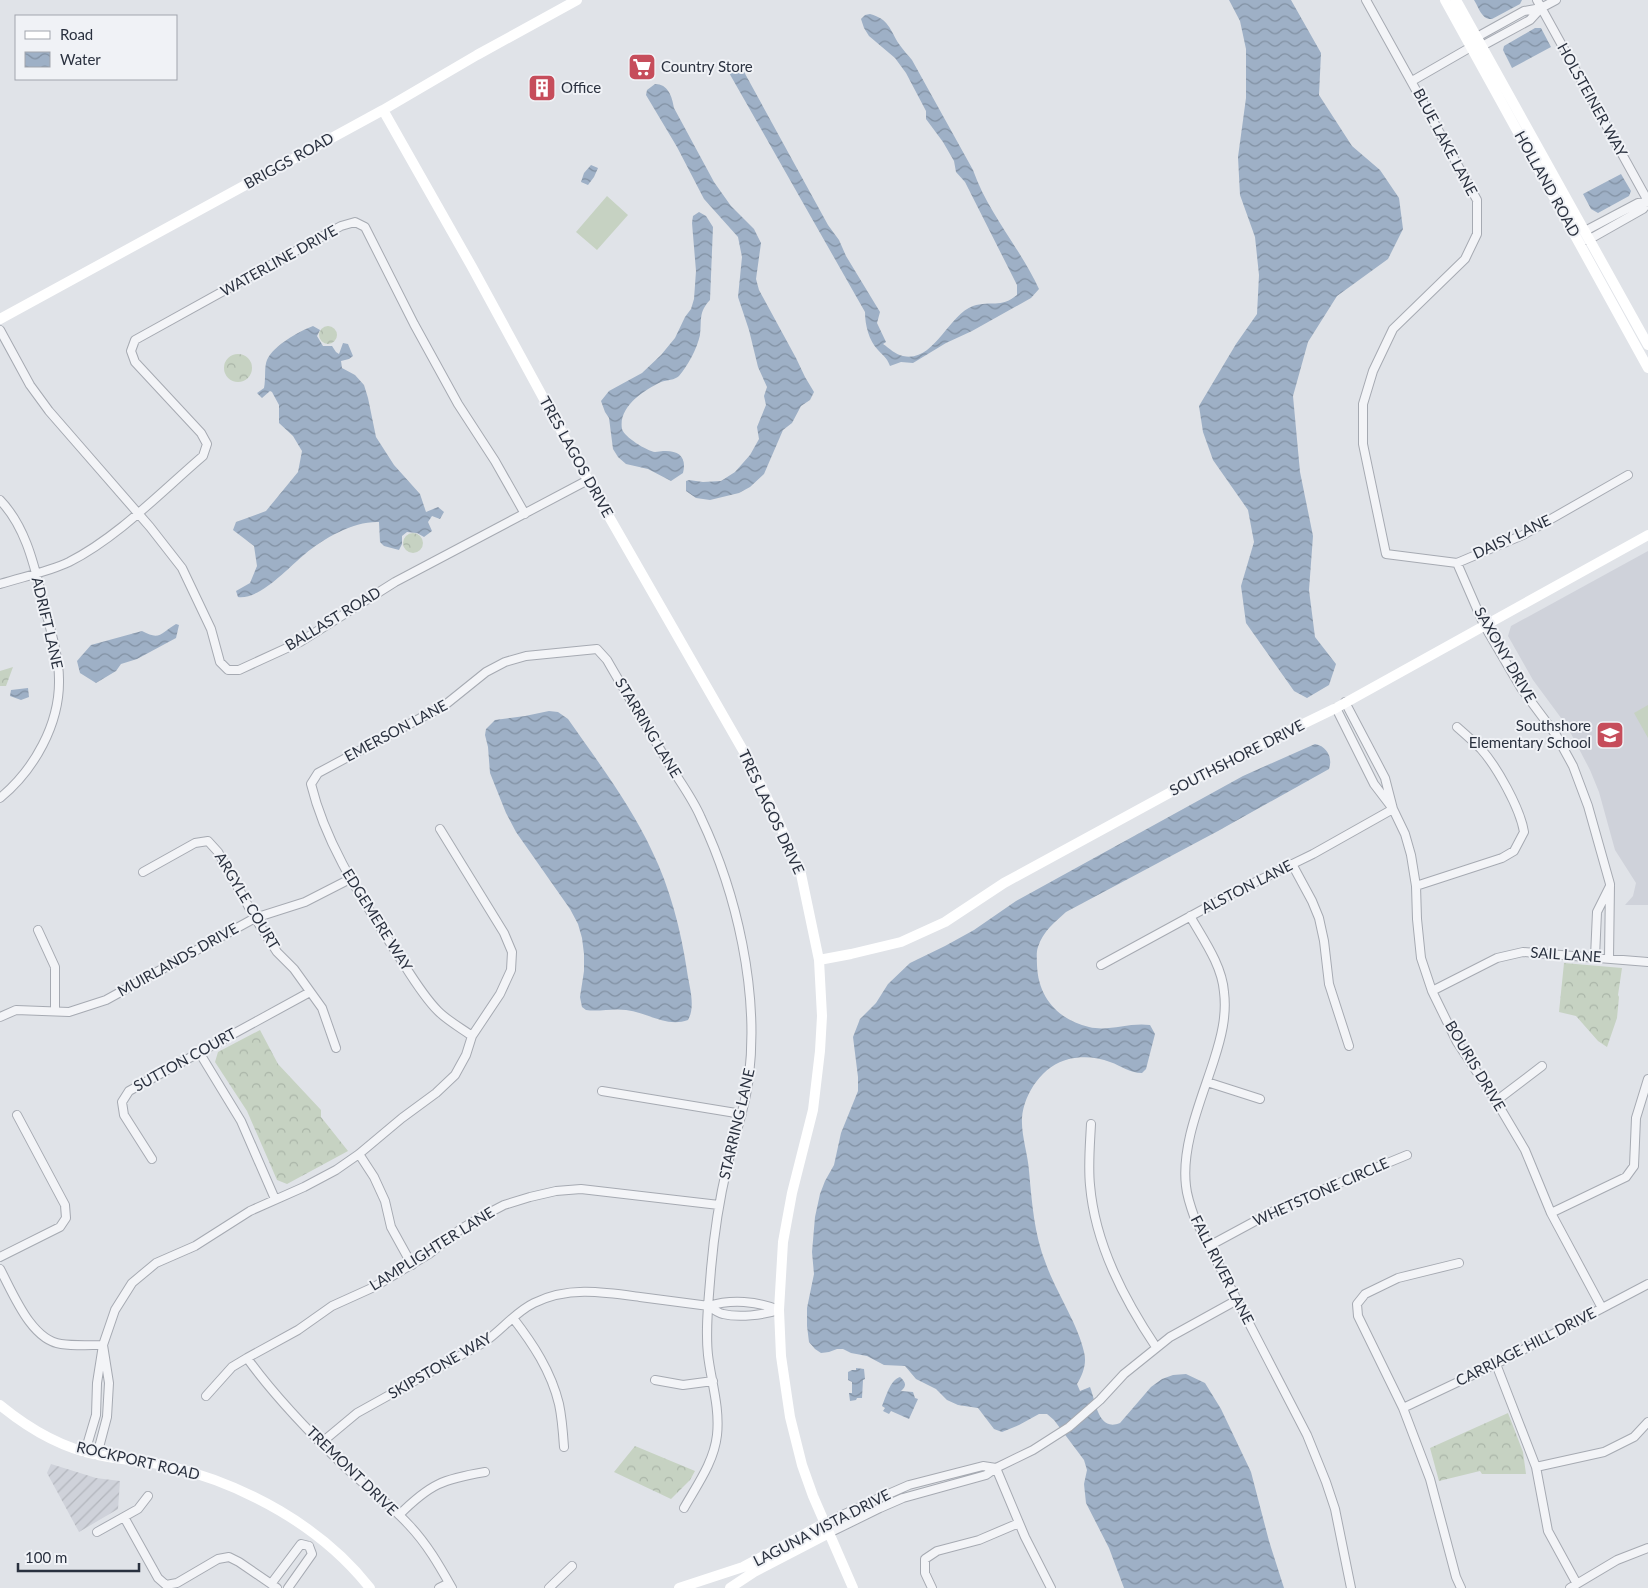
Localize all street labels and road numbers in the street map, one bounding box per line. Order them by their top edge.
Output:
street label: HOLSTEINER WAY [1554,39,1632,160]
street label: BLUE LAKE LANE [1410,85,1482,198]
street label: HOLLAND ROAD [1511,127,1584,240]
street label: BRIGGS ROAD [241,128,337,192]
street label: WATERLINE DRIVE [217,221,340,300]
street label: TRES LAGOS DRIVE [536,393,618,520]
street label: DAISY LANE [1470,510,1553,562]
street label: ADRIFT LANE [29,575,67,671]
street label: BALLAST ROAD [281,583,384,654]
street label: SAXONY DRIVE [1471,604,1540,705]
street label: STARRING LANE [612,674,686,781]
street label: EMERSON LANE [341,695,450,765]
street label: SOUTHSHORE DRIVE [1166,715,1307,799]
street label: TRES LAGOS DRIVE [735,746,809,877]
street label: ARGYLE COURT [212,848,284,953]
street label: ALSTON LANE [1198,855,1295,917]
street label: EDGEMERE WAY [339,865,417,975]
street label: MUIRLANDS DRIVE [114,919,241,1000]
street label: SAIL LANE [1530,943,1602,965]
street label: BOURIS DRIVE [1442,1017,1510,1114]
street label: SUTTON COURT [130,1023,239,1095]
street label: STARRING LANE [715,1067,758,1181]
street label: WHETSTONE CIRCLE [1250,1153,1391,1229]
street label: LAMPLIGHTER LANE [366,1202,497,1294]
street label: FALL RIVER LANE [1188,1212,1258,1327]
street label: CARRIAGE HILL DRIVE [1453,1303,1599,1389]
street label: SKIPSTONE WAY [384,1328,495,1402]
street label: TREMONT DRIVE [303,1422,402,1519]
street label: ROCKPORT ROAD [75,1437,202,1483]
street label: LAGUNA VISTA DRIVE [750,1485,893,1570]

